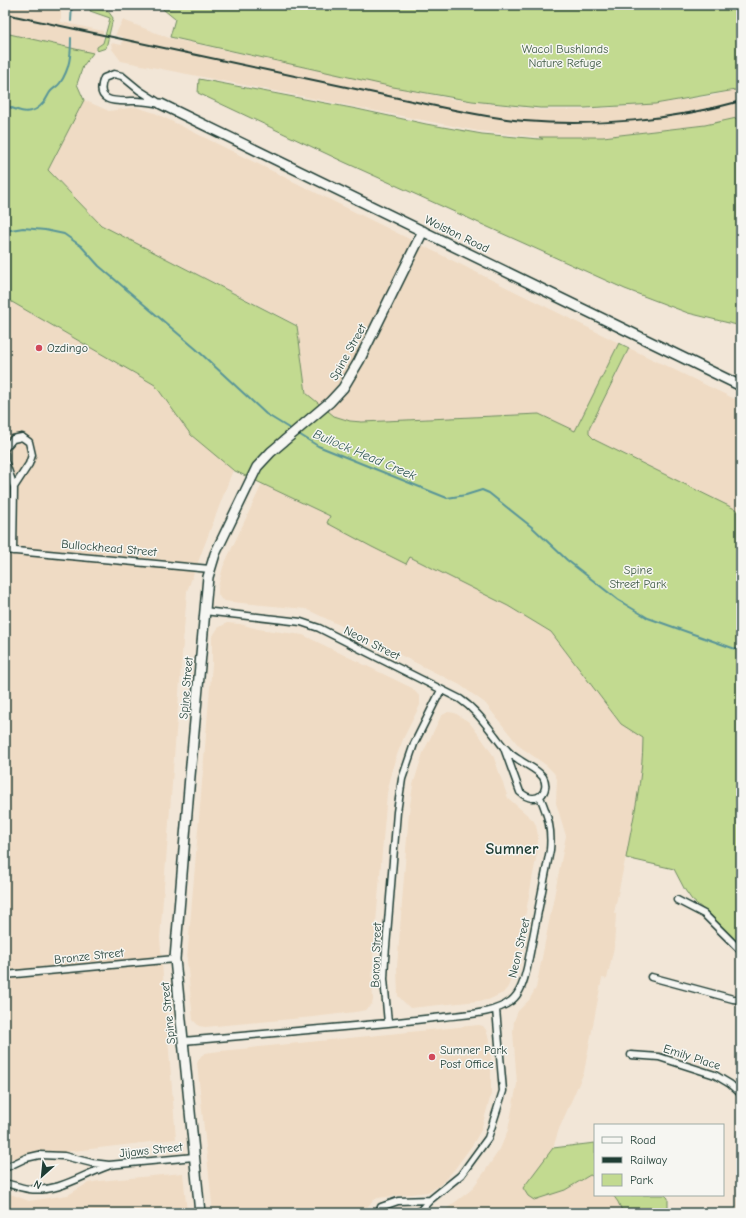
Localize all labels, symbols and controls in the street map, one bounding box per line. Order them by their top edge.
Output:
park label: Wacol Bushlands Nature Refuge [522,42,608,70]
street label: Wolston Road [423,212,491,256]
street label: Spine Street [327,321,370,383]
place label: Ozdingo [47,341,88,355]
marker: Ozdingo [34,343,44,353]
water label: Bullock Head Creek [311,426,419,483]
street label: Bullockhead Street [61,537,158,559]
park label: Spine Street Park [609,563,667,591]
street label: Neon Street [342,623,403,663]
street label: Spine Street [176,656,196,720]
district label: Sumner [486,840,539,858]
street label: Neon Street [505,916,533,979]
street label: Boron Street [368,922,384,988]
street label: Bronze Street [53,945,125,967]
street label: Spine Street [158,981,178,1045]
street label: Emily Place [662,1041,722,1073]
place label: Sumner Park Post Office [440,1043,507,1071]
marker: Sumner Park Post Office [427,1052,437,1062]
legend [594,1124,724,1196]
text: Road [630,1133,656,1147]
street label: Jijaws Street [119,1140,184,1160]
text: Railway [630,1153,668,1167]
north arrow [22,1156,62,1196]
text: Park [630,1173,653,1187]
text: N [32,1177,44,1192]

